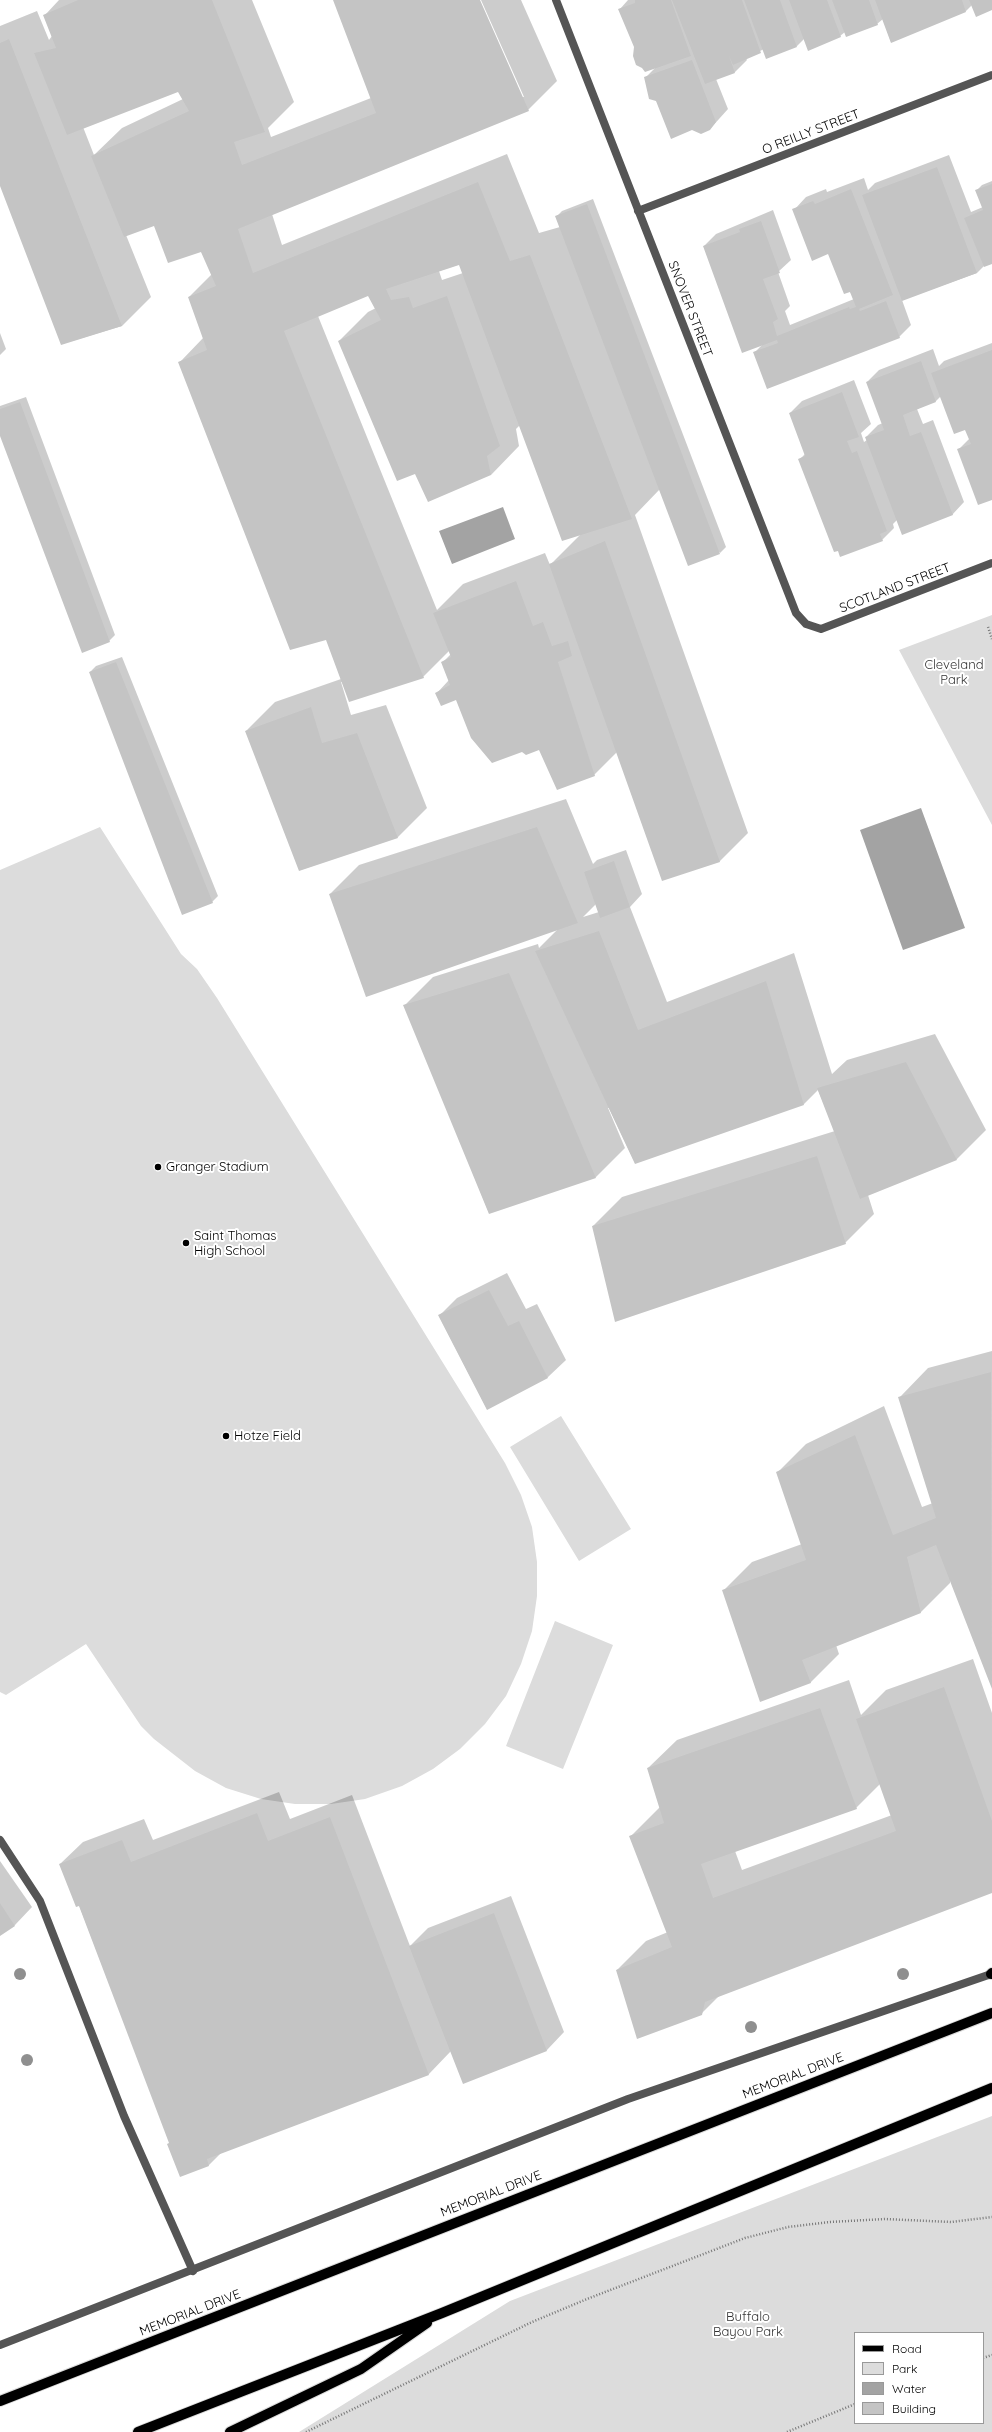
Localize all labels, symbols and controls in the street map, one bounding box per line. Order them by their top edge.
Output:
street label: O REILLY STREET [760,106,862,158]
street label: SNOVER STREET [665,259,715,359]
street label: SCOTLAND STREET [837,560,953,616]
park label: Cleveland Park [924,657,984,688]
place label: Granger Stadium [166,1159,269,1175]
marker: Granger Stadium [153,1162,163,1172]
place label: Saint Thomas High School [194,1228,276,1259]
marker: Saint Thomas High School [181,1238,191,1248]
place label: Hotze Field [234,1428,301,1444]
marker: Hotze Field [221,1431,231,1441]
street label: MEMORIAL DRIVE [740,2050,846,2102]
street label: MEMORIAL DRIVE [438,2168,544,2220]
street label: MEMORIAL DRIVE [137,2287,243,2339]
park label: Buffalo Bayou Park [713,2309,783,2340]
legend [854,2332,984,2424]
text: Road [892,2341,922,2356]
text: Park [892,2361,917,2376]
text: Water [892,2381,926,2396]
text: Building [892,2401,936,2416]

